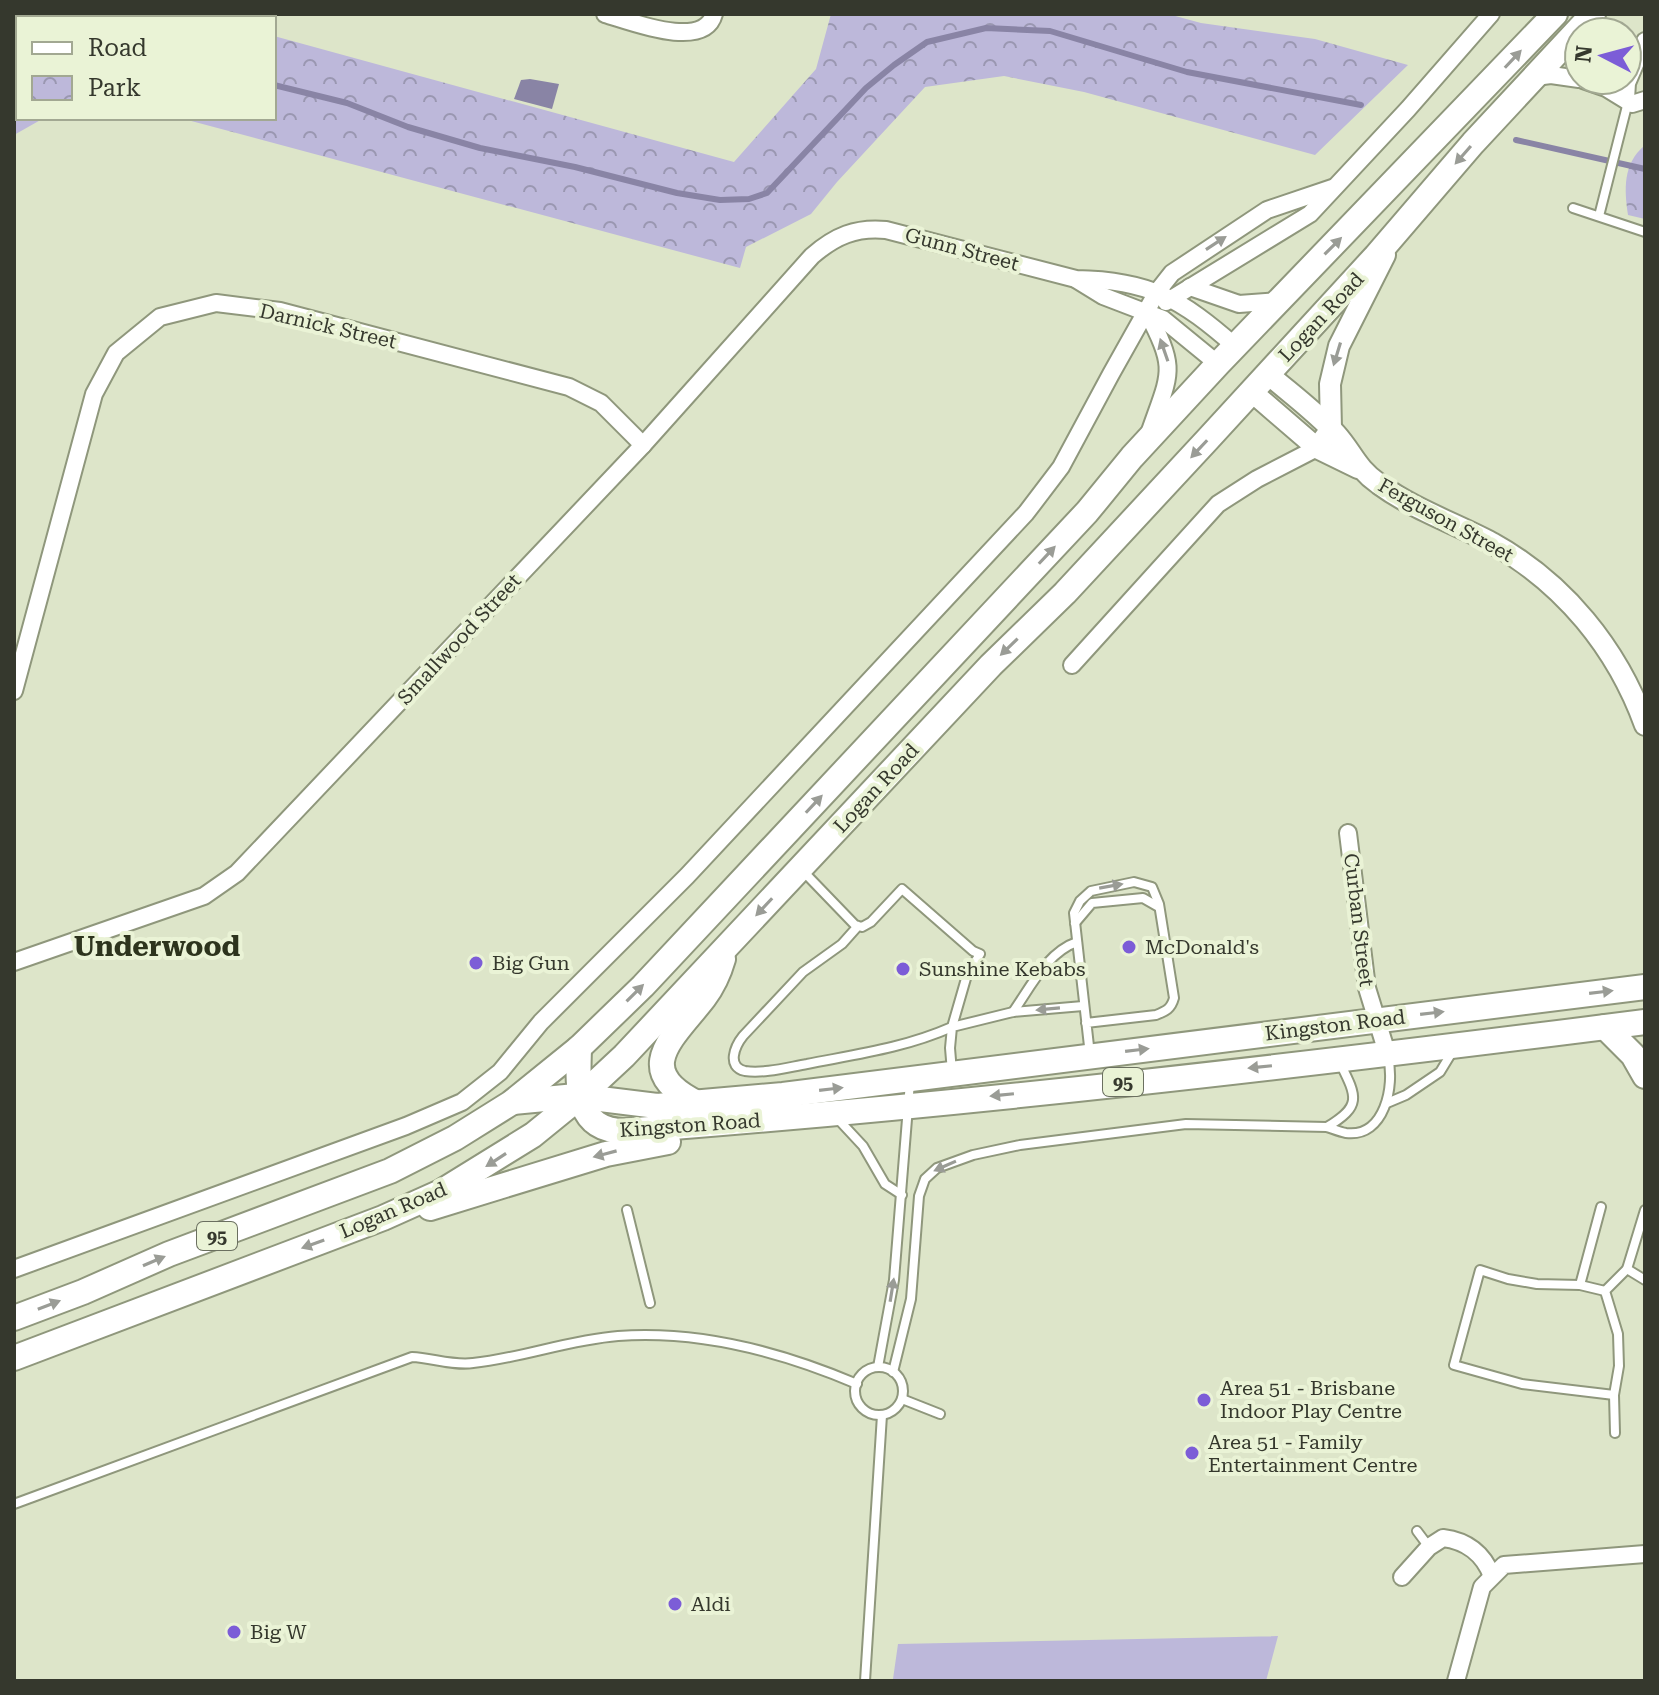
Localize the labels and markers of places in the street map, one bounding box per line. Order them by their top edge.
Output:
place label: McDonald's [1145,935,1259,959]
marker: McDonald's [1120,938,1138,956]
place label: Big Gun [492,951,570,975]
marker: Big Gun [467,954,485,972]
place label: Sunshine Kebabs [919,957,1085,981]
marker: Sunshine Kebabs [894,960,912,978]
place label: Area 51 - Brisbane Indoor Play Centre [1220,1376,1402,1423]
marker: Area 51 - Brisbane Indoor Play Centre [1195,1391,1213,1409]
place label: Area 51 - Family Entertainment Centre [1208,1430,1417,1477]
marker: Area 51 - Family Entertainment Centre [1183,1444,1201,1462]
place label: Aldi [691,1592,731,1616]
marker: Aldi [666,1595,684,1613]
place label: Big W [250,1620,307,1644]
marker: Big W [225,1623,243,1641]

